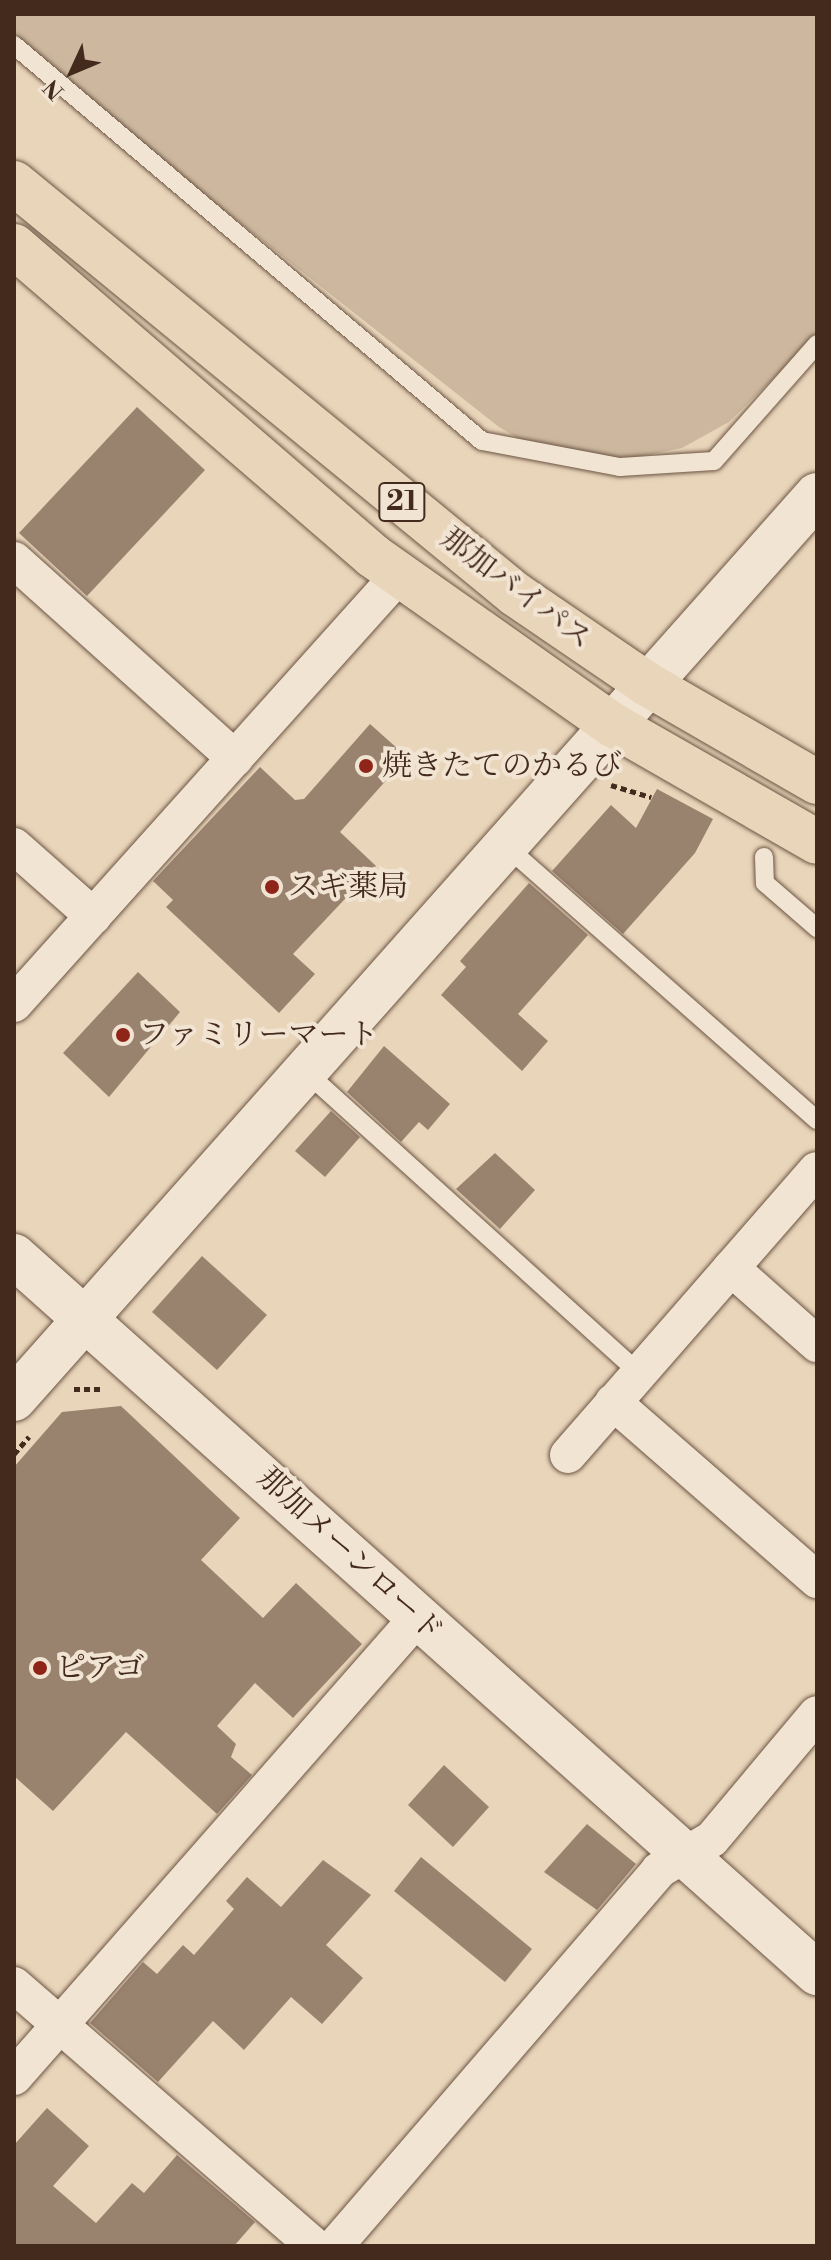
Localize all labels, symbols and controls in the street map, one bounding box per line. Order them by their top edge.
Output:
north arrow [32,32,112,112]
text: N [39,73,70,105]
road number: 21 [378,478,426,526]
street label: 那加バイパス [433,520,599,658]
place label: 焼きたてのかるび [382,748,622,784]
marker: 焼きたてのかるび [357,757,375,775]
place label: スギ薬局 [288,869,408,905]
marker: スギ薬局 [263,878,281,896]
place label: ファミリーマート [139,1017,379,1053]
marker: ファミリーマート [114,1026,132,1044]
street label: 那加メーンロード [250,1460,450,1650]
place label: ピアゴ [56,1650,146,1686]
marker: ピアゴ [31,1659,49,1677]

